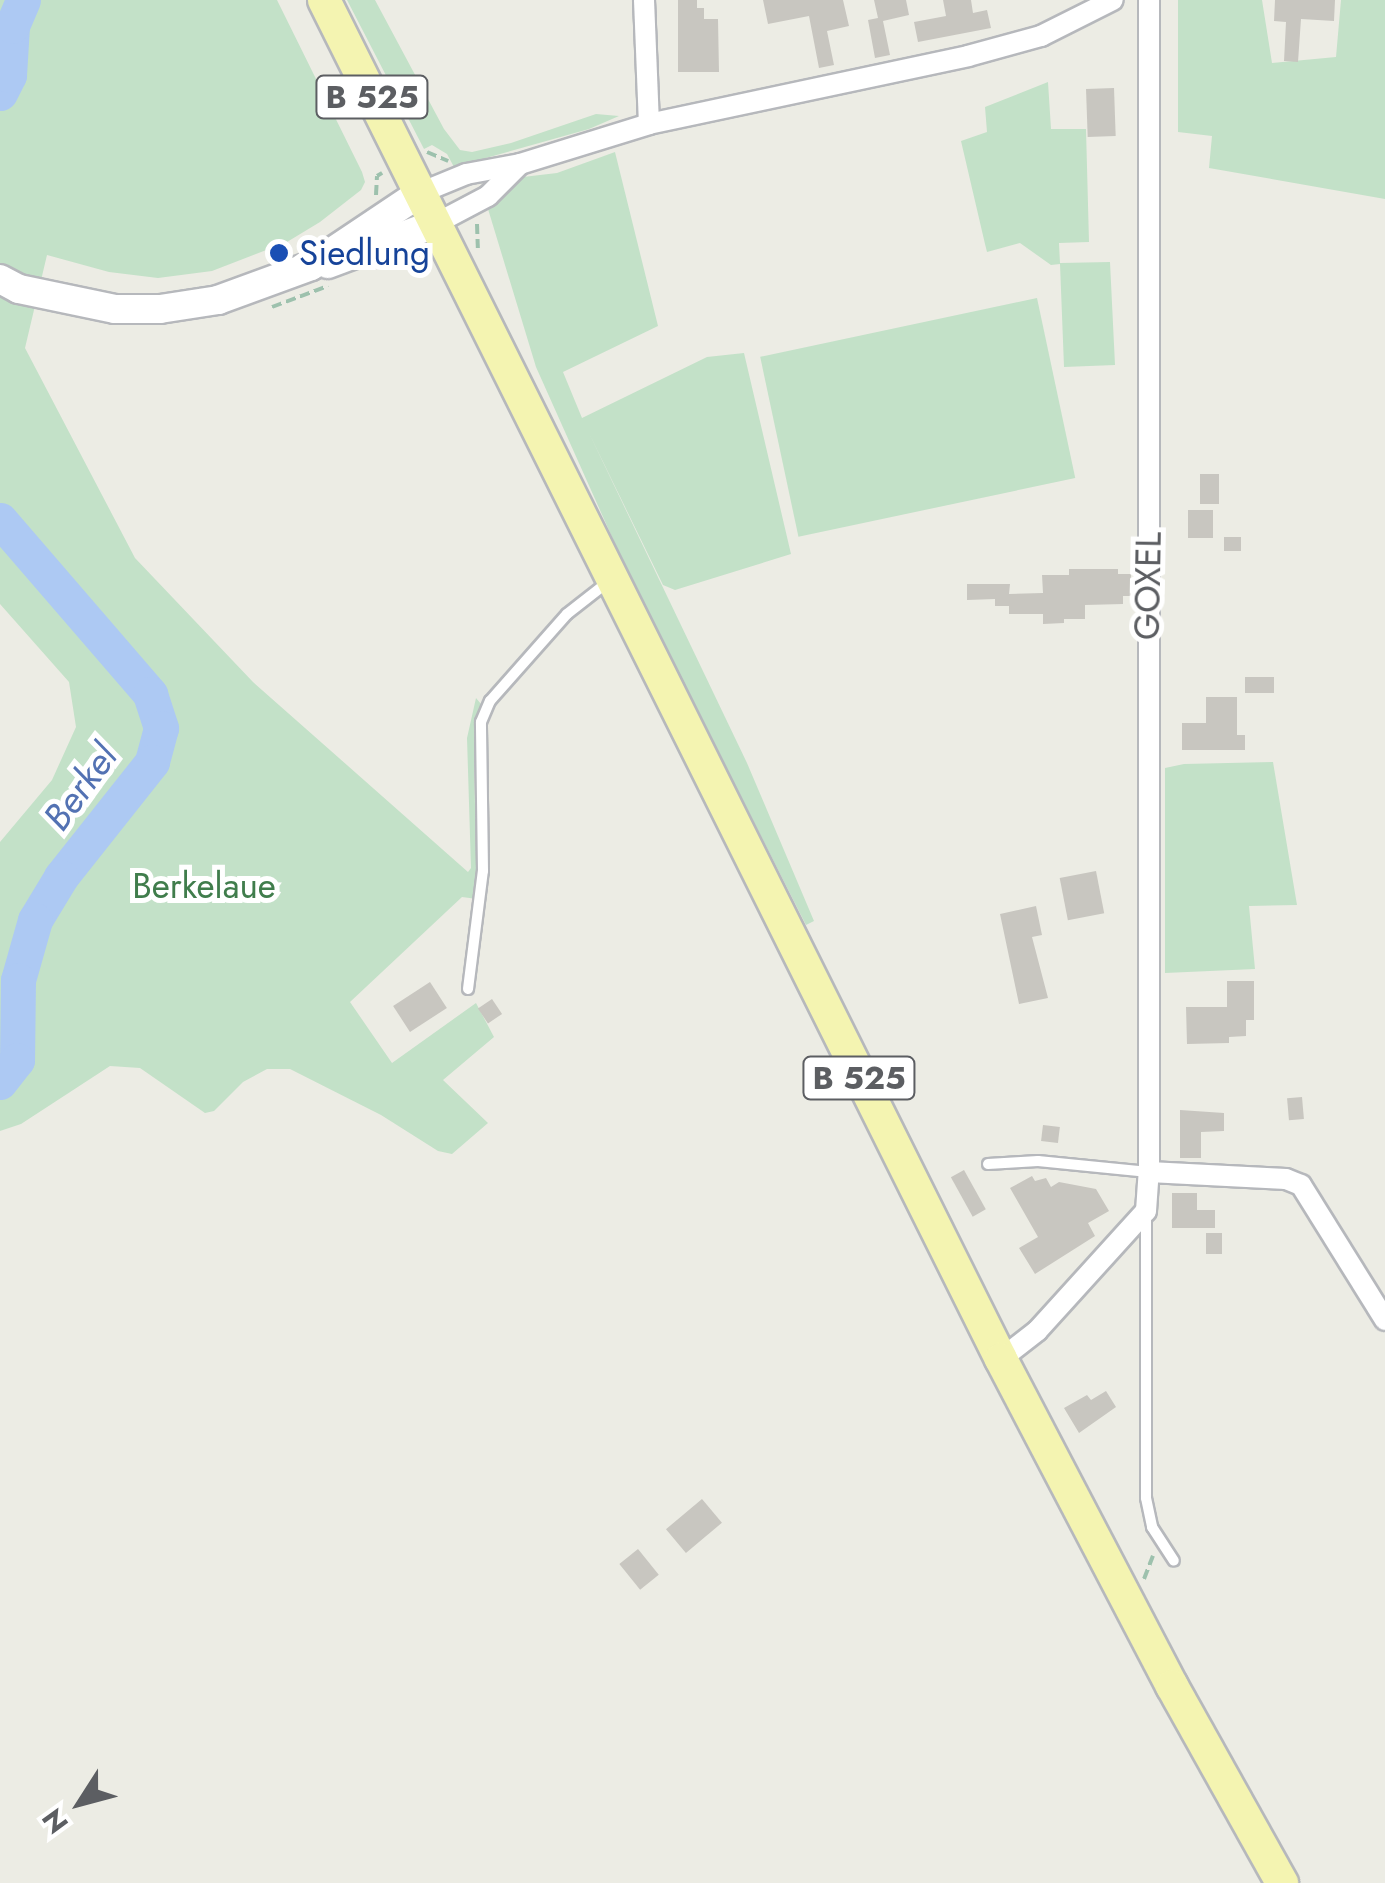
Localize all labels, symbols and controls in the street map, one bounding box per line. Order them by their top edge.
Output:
road number: B 525 [314,70,430,124]
place label: Siedlung [299,232,430,274]
marker: Siedlung [268,242,290,264]
street label: GOXEL [1126,532,1170,640]
water label: Berkel [34,735,126,839]
park label: Berkelaue [132,865,276,907]
road number: B 525 [802,1051,916,1105]
north arrow [30,1753,130,1853]
text: N [32,1800,78,1842]

